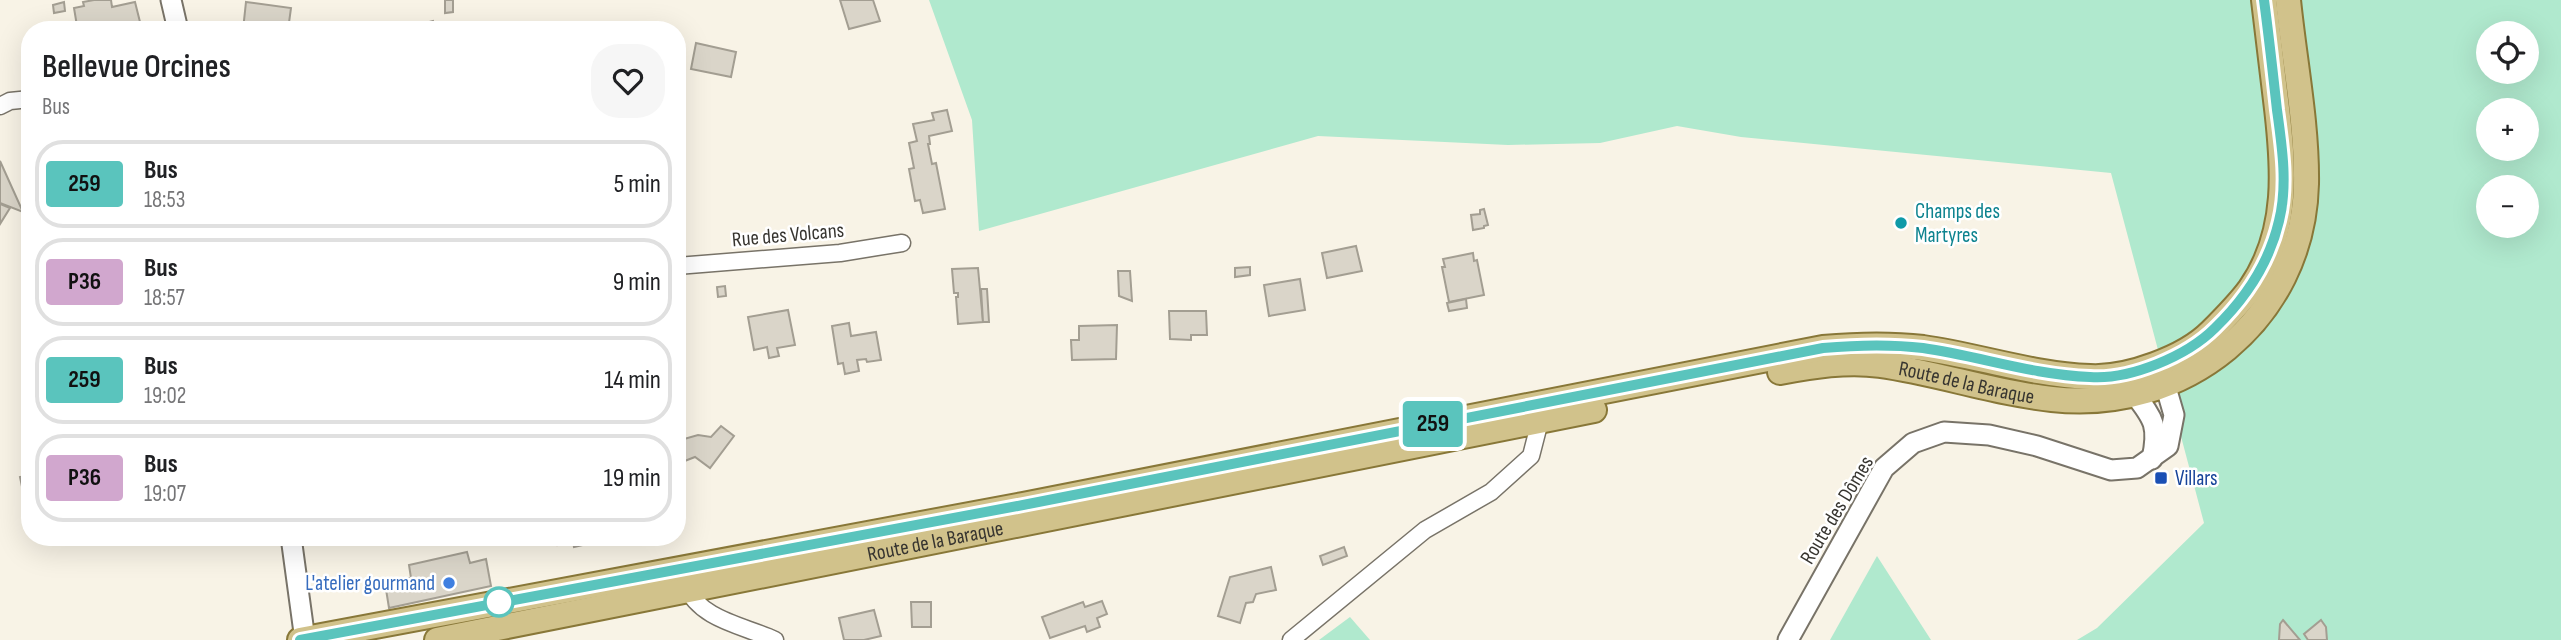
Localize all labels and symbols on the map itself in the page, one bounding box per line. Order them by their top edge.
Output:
place label: Champs des Martyres [1915,199,2000,248]
marker: Champs des Martyres [1893,215,1909,231]
street label: Rue des Volcans [731,218,845,252]
street label: Route de la Baraque [1897,356,2036,409]
line badge: 259 [1393,401,1473,447]
street label: Route des Dômes [1795,451,1879,569]
place label: Villars [2175,466,2218,491]
marker: Villars [2153,470,2169,486]
street label: Route de la Baraque [865,515,1005,567]
place label: L'atelier gourmand [305,571,435,596]
marker: L'atelier gourmand [441,575,457,591]
unlabelled marker [484,587,514,617]

